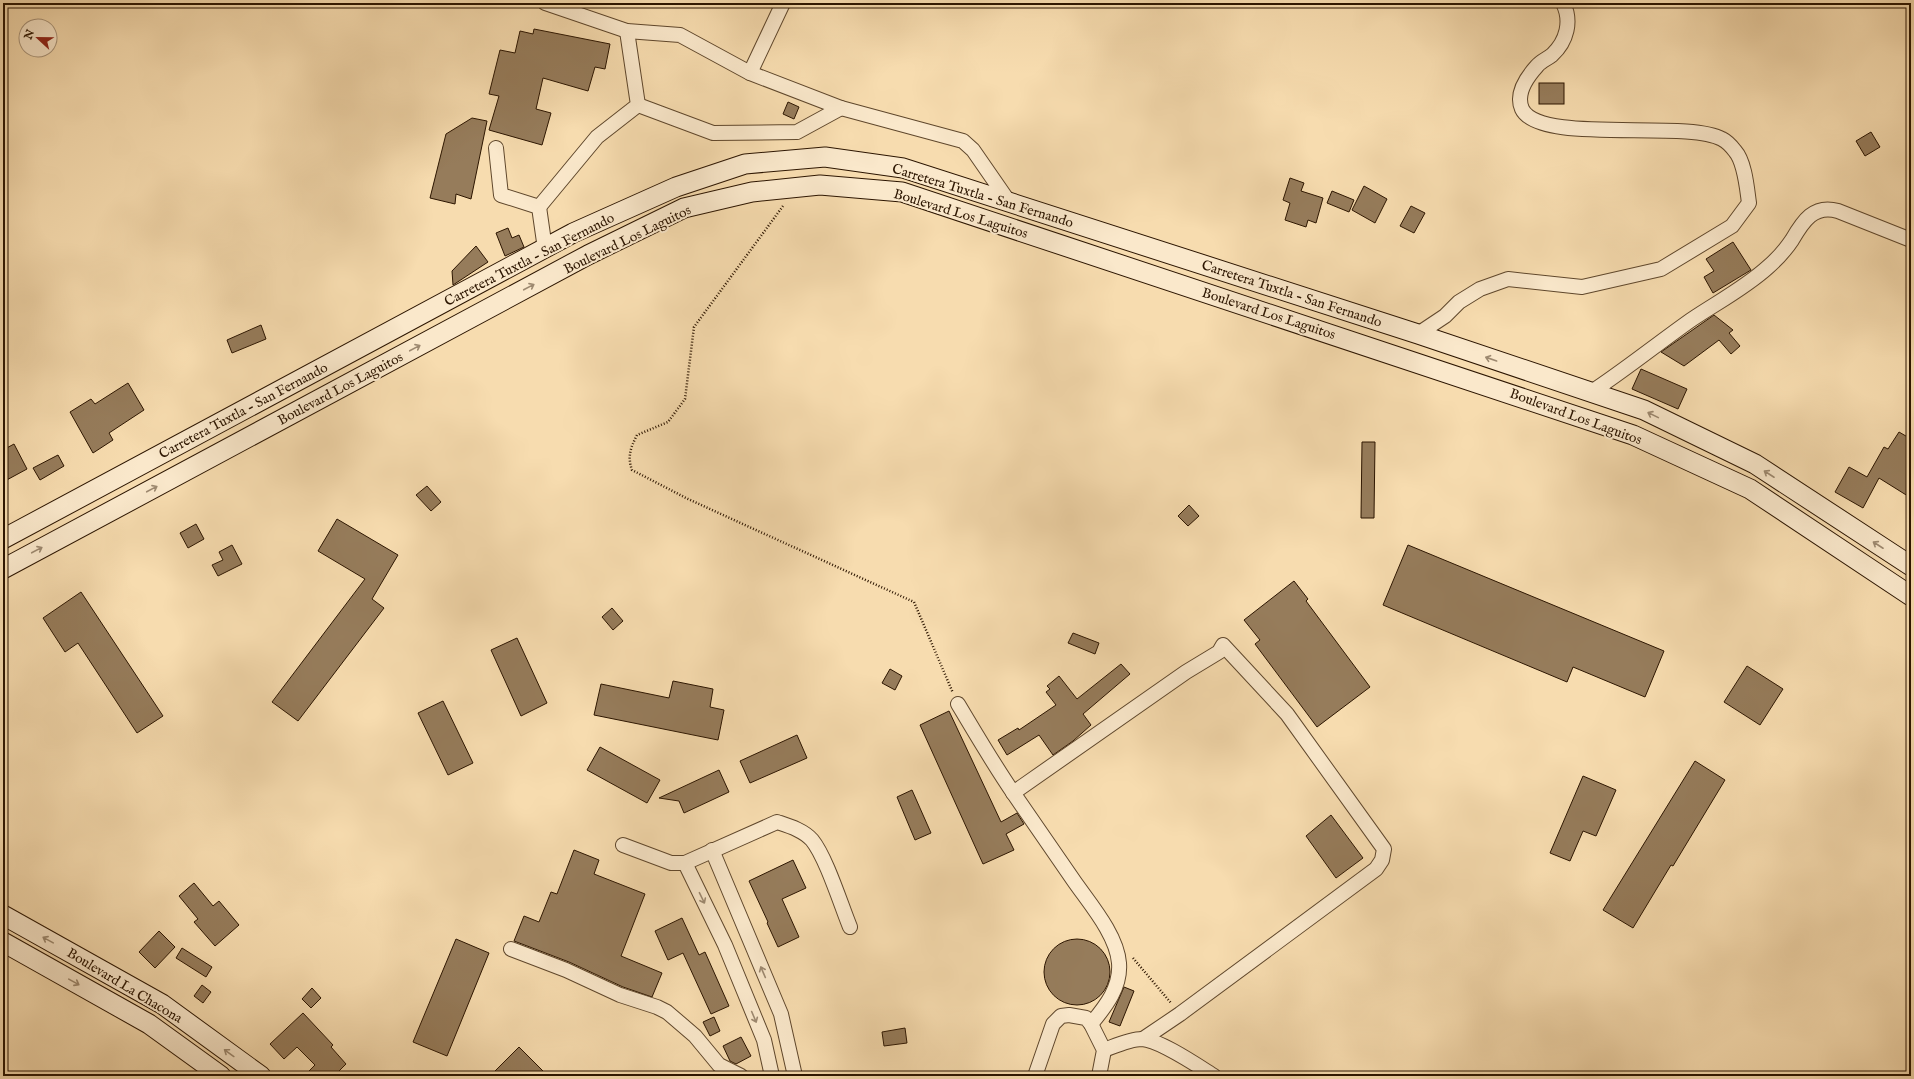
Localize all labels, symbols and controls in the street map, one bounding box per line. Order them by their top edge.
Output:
north arrow [18,18,58,58]
text: N [21,27,38,43]
street label: Carretera Tuxtla - San Fernando [890,160,1076,232]
street label: Boulevard Los Laguitos [891,185,1030,243]
street label: Boulevard Los Laguitos [561,201,694,279]
street label: Carretera Tuxtla - San Fernando [441,209,618,311]
street label: Carretera Tuxtla - San Fernando [1199,256,1385,332]
one-way arrow [523,283,535,290]
street label: Boulevard Los Laguitos [1200,284,1338,344]
one-way arrow [409,344,421,352]
street label: Boulevard Los Laguitos [275,348,406,430]
one-way arrow [1485,355,1497,363]
street label: Carretera Tuxtla - San Fernando [156,358,331,463]
street label: Boulevard Los Laguitos [1507,385,1644,449]
one-way arrow [1648,411,1660,418]
one-way arrow [1764,470,1775,478]
one-way arrow [146,485,158,492]
one-way arrow [1872,540,1884,548]
one-way arrow [31,546,43,554]
one-way arrow [699,891,706,903]
one-way arrow [42,936,54,944]
street label: Boulevard La Chacona [63,944,186,1028]
one-way arrow [759,967,767,979]
one-way arrow [68,979,80,986]
one-way arrow [751,1010,759,1022]
one-way arrow [224,1049,235,1057]

